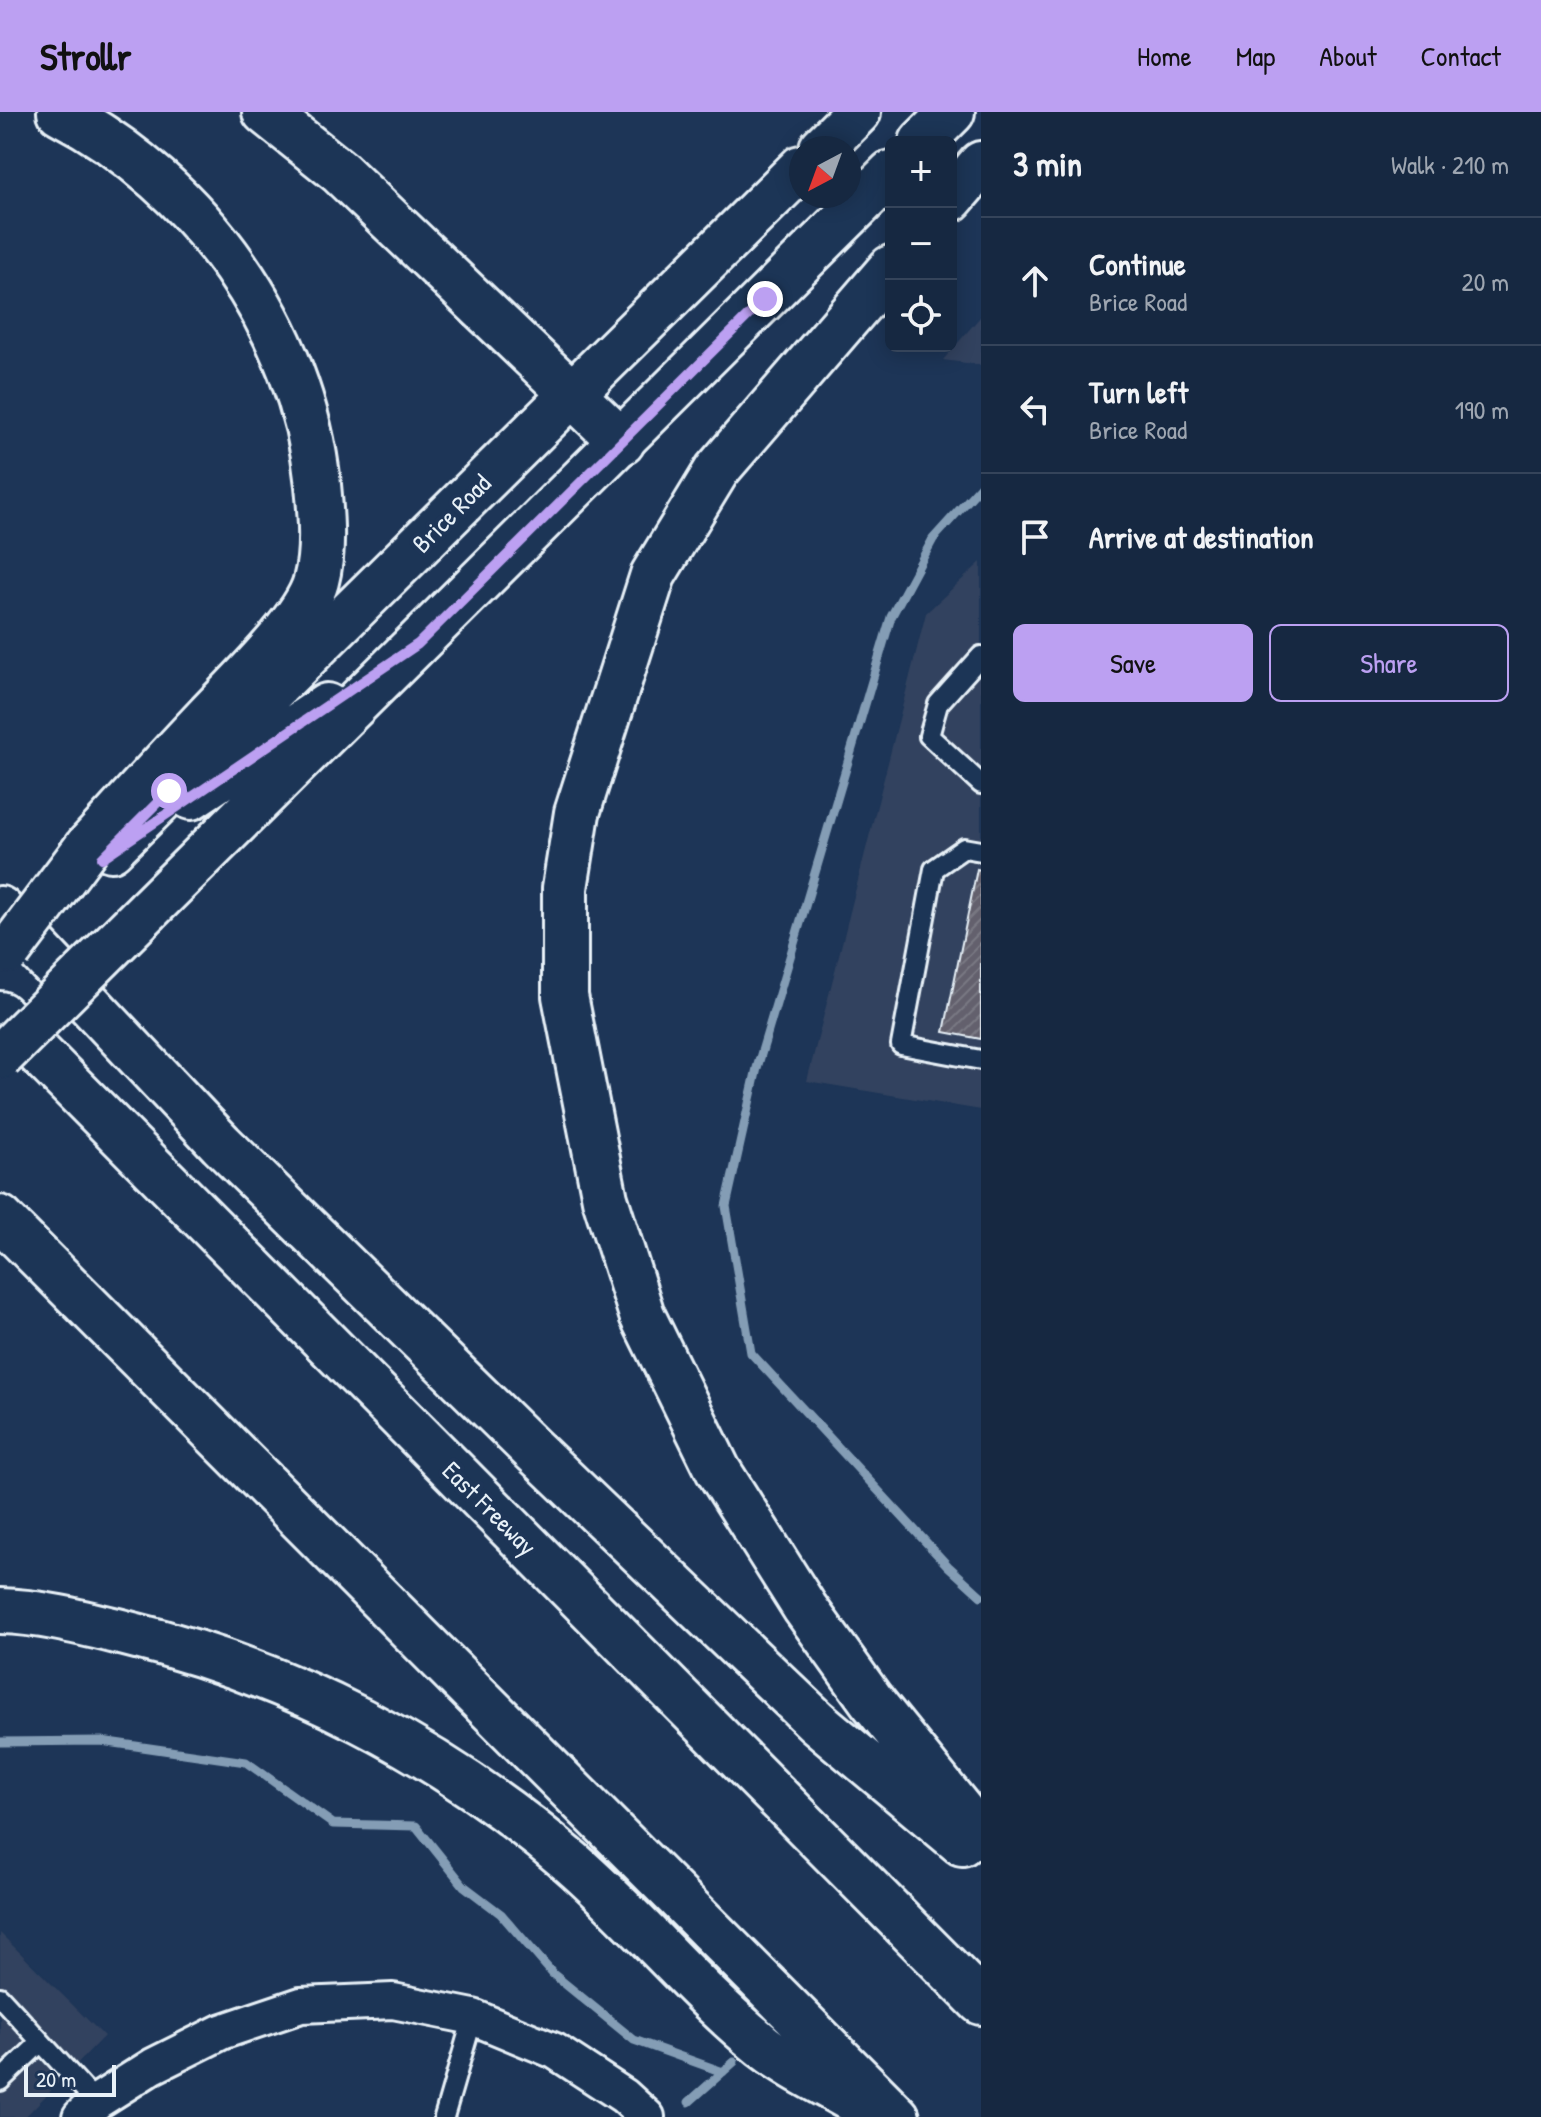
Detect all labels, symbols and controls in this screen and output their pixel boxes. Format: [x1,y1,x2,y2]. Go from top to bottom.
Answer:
text: Strollr [40,30,131,82]
text: Home [1137,37,1192,75]
text: Map [1236,37,1275,75]
text: About [1319,37,1377,75]
text: Contact [1421,37,1501,75]
north arrow [789,136,861,208]
map controls [885,136,957,352]
button: + [885,136,957,208]
text: 3 min [1013,141,1082,187]
text: Walk · 210 m [1391,147,1509,182]
button: − [885,208,957,280]
text: Continue [1089,244,1186,284]
icon: ahead [1013,259,1057,303]
text: 20 m [1462,264,1509,299]
button: locate [885,280,957,352]
route end [747,281,783,317]
text: Brice Road [1089,284,1187,319]
text: Turn left [1089,372,1188,412]
icon: left [1013,387,1057,431]
text: 190 m [1455,392,1509,427]
text: Brice Road [1089,412,1187,447]
street label: Brice Road [404,466,498,560]
icon: arrive [1013,515,1057,559]
text: Arrive at destination [1089,517,1314,557]
button: Save [1013,624,1253,702]
button: Share [1269,624,1509,702]
route start [151,773,187,809]
street label: East Freeway [435,1453,545,1563]
scale bar [24,2061,116,2097]
text: 20 m [36,2064,76,2094]

